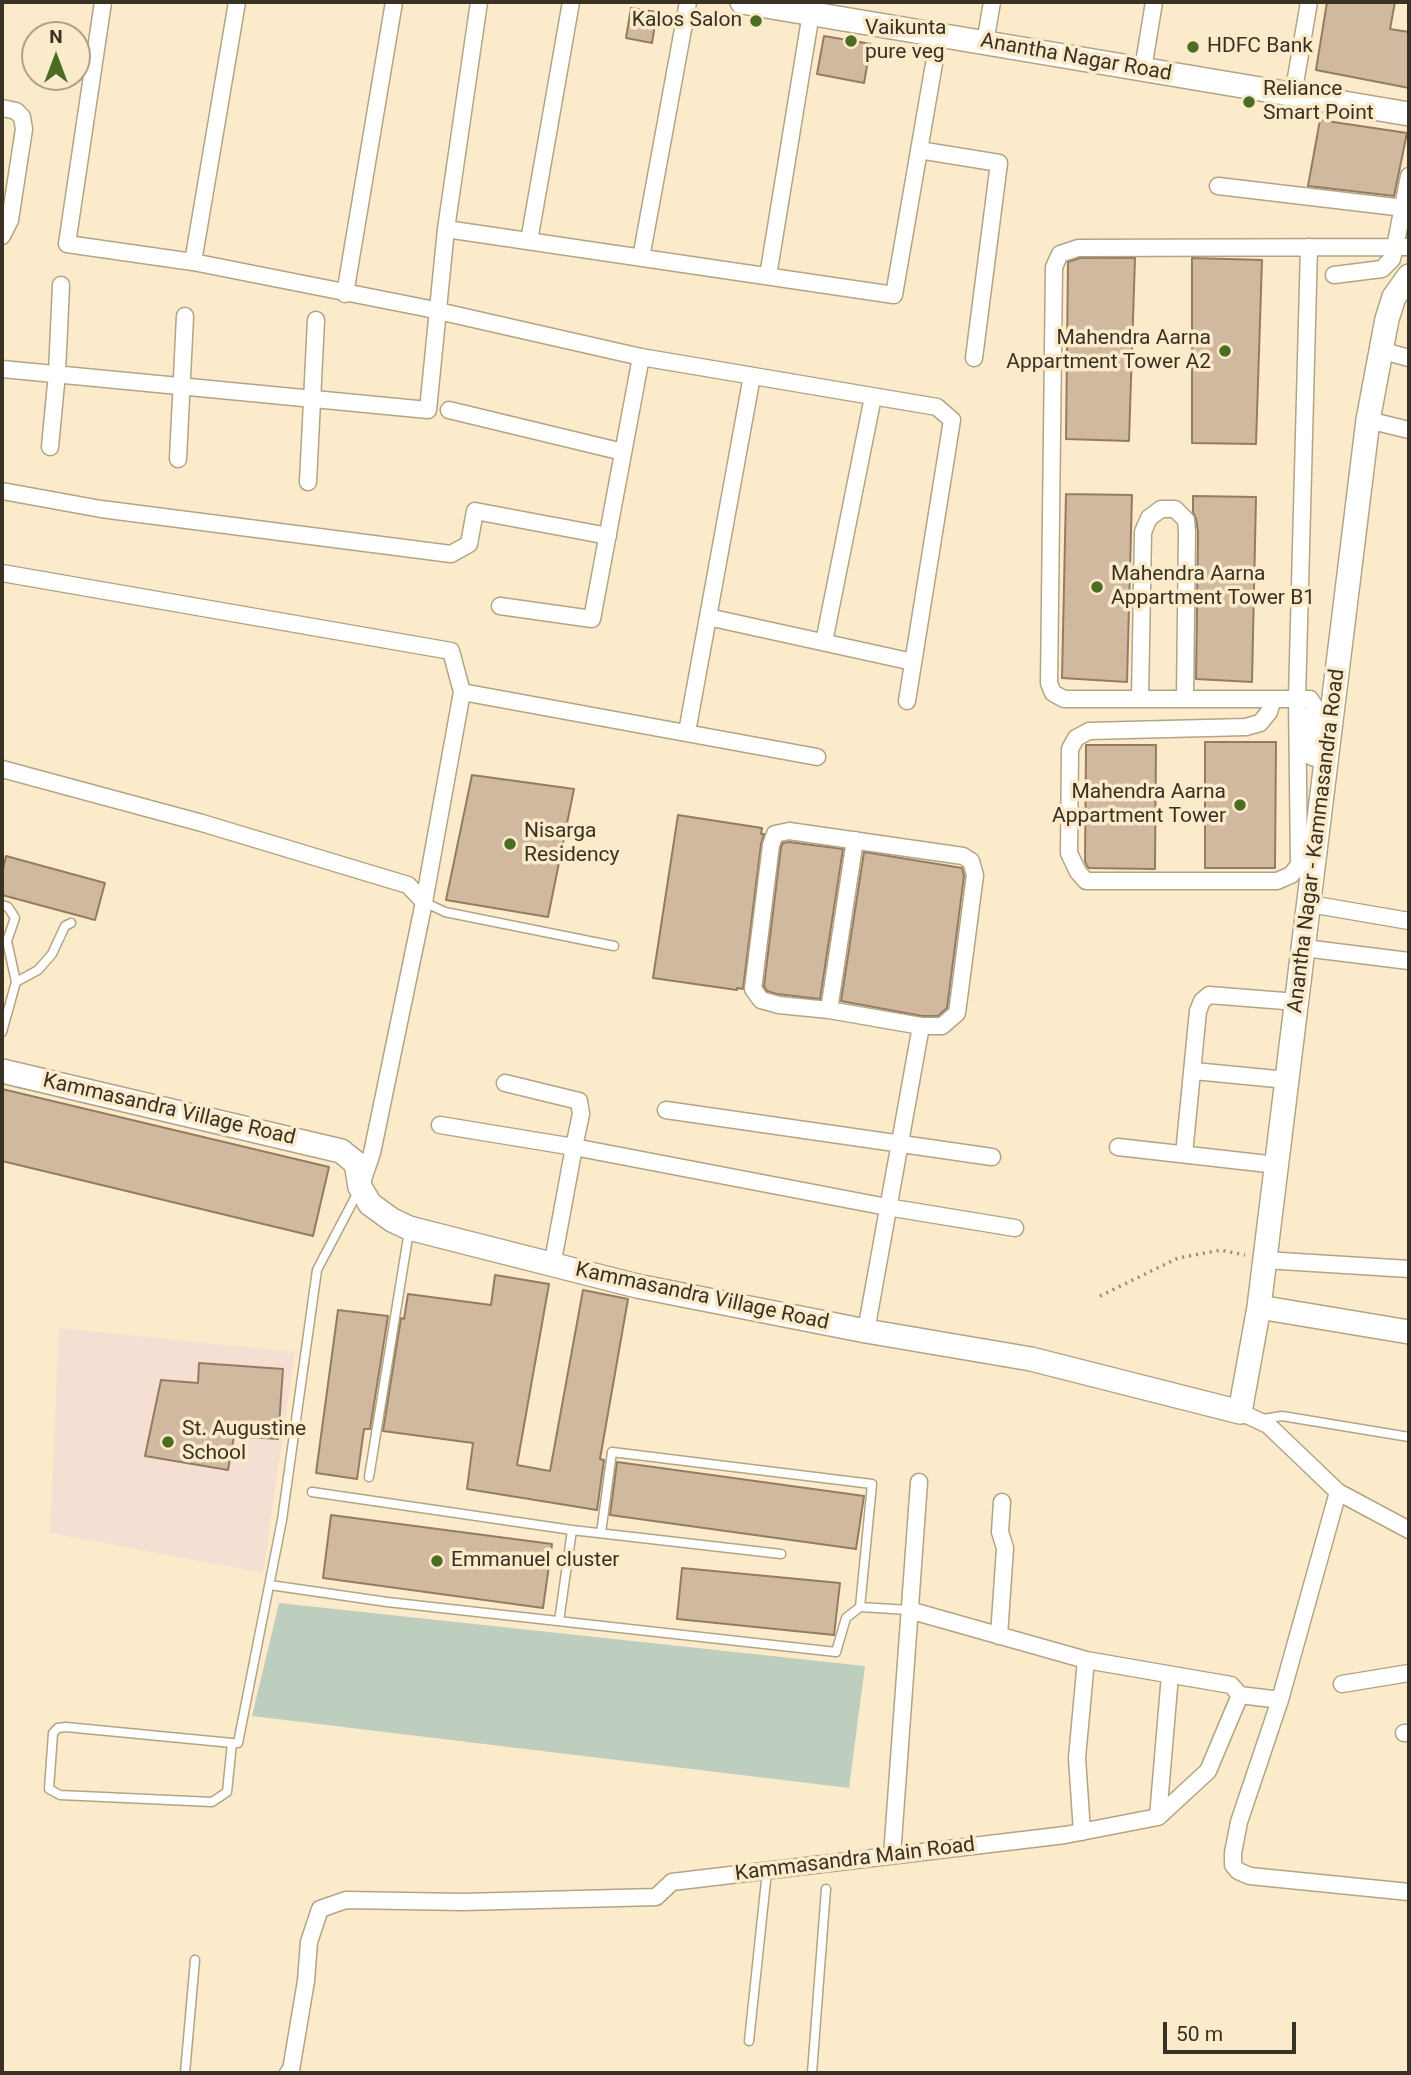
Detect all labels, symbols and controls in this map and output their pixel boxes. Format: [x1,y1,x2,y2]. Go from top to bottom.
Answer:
place label: Kalos Salon [632,8,742,34]
marker: Kalos Salon [748,13,764,29]
place label: Vaikunta pure veg [865,16,947,66]
north arrow [21,21,91,91]
text: N [49,25,63,48]
street label: Anantha Nagar Road [979,29,1173,87]
marker: Vaikunta pure veg [843,33,859,49]
place label: HDFC Bank [1207,34,1313,60]
marker: HDFC Bank [1185,39,1201,55]
place label: Reliance Smart Point [1263,77,1374,127]
marker: Reliance Smart Point [1241,94,1257,110]
place label: Mahendra Aarna Appartment Tower A2 [1006,326,1211,376]
marker: Mahendra Aarna Appartment Tower A2 [1217,343,1233,359]
place label: Mahendra Aarna Appartment Tower B1 [1111,562,1315,612]
marker: Mahendra Aarna Appartment Tower B1 [1089,579,1105,595]
street label: Anantha Nagar - Kammasandra Road [1283,668,1351,1014]
place label: Mahendra Aarna Appartment Tower [1052,780,1226,830]
marker: Mahendra Aarna Appartment Tower [1232,797,1248,813]
place label: Nisarga Residency [524,819,620,869]
marker: Nisarga Residency [502,836,518,852]
street label: Kammasandra Village Road [40,1069,298,1151]
street label: Kammasandra Village Road [573,1258,831,1336]
place label: St. Augustine School [182,1417,306,1467]
marker: St. Augustine School [160,1434,176,1450]
place label: Emmanuel cluster [451,1548,619,1574]
marker: Emmanuel cluster [429,1553,445,1569]
street label: Kammasandra Main Road [733,1833,977,1887]
scale bar [1166,2008,1299,2052]
text: 50 m [1176,2022,1223,2046]

